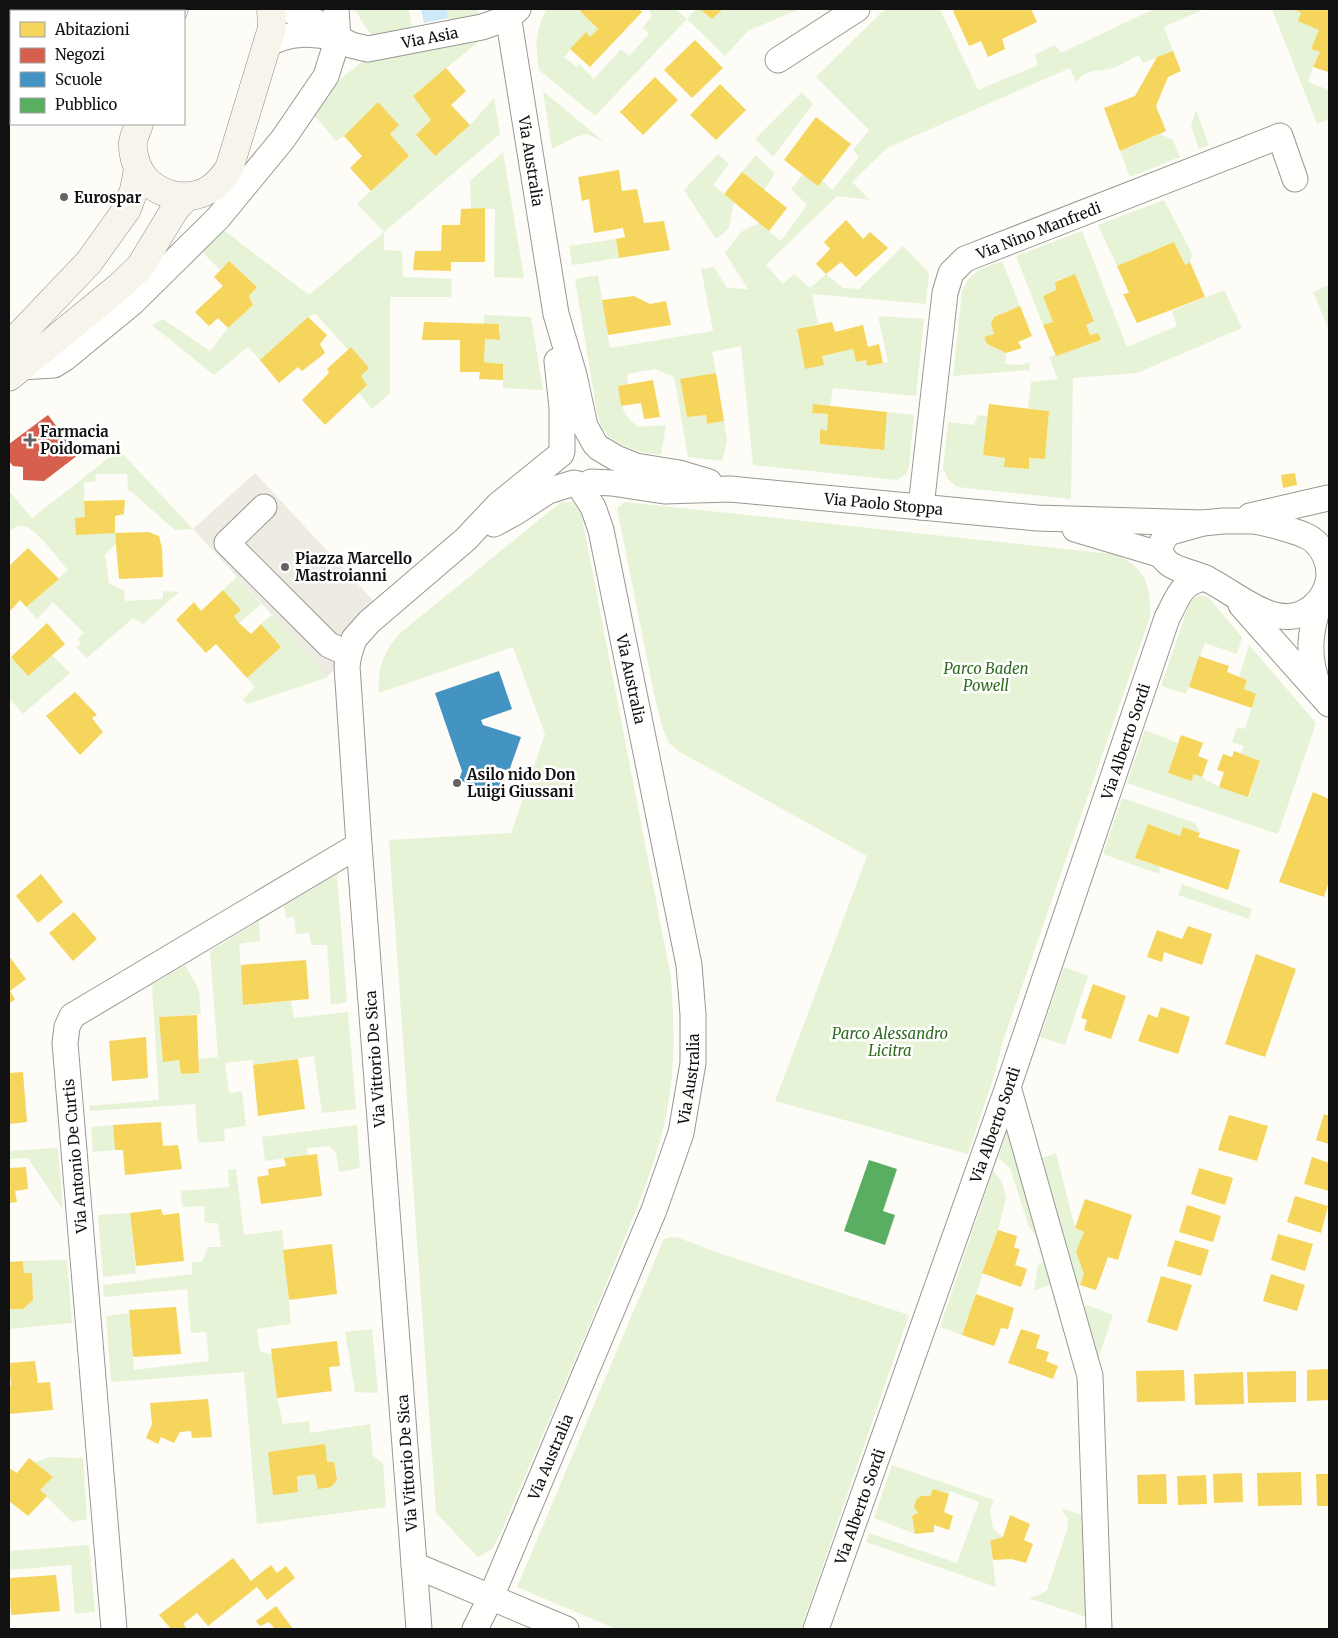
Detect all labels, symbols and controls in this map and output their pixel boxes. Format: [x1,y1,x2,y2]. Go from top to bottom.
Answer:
legend [10,10,185,125]
text: Abitazioni [54,20,130,39]
street label: Via Asia [399,22,459,52]
text: Negozi [55,45,105,64]
text: Scuole [55,70,102,89]
text: Pubblico [55,95,118,114]
street label: Via Australia [515,113,548,208]
place label: Eurospar [74,188,141,207]
marker: Eurospar [58,191,70,203]
street label: Via Nino Manfredi [973,197,1104,263]
place label: Farmacia Poidomani [40,422,121,458]
marker: Farmacia Poidomani [24,434,36,446]
street label: Via Paolo Stoppa [822,488,944,519]
place label: Piazza Marcello Mastroianni [295,549,412,585]
marker: Piazza Marcello Mastroianni [279,561,291,573]
street label: Via Australia [612,631,650,726]
park label: Parco Baden Powell [943,659,1029,695]
street label: Via Alberto Sordi [1096,681,1154,803]
place label: Asilo nido Don Luigi Giussani [466,765,576,801]
marker: Asilo nido Don Luigi Giussani [451,777,463,789]
street label: Via Vittorio De Sica [361,990,389,1129]
park label: Parco Alessandro Licitra [832,1024,948,1060]
street label: Via Australia [673,1034,703,1127]
street label: Via Alberto Sordi [965,1064,1024,1186]
street label: Via Antonio De Curtis [59,1078,91,1235]
street label: Via Vittorio De Sica [393,1394,421,1533]
street label: Via Australia [523,1411,577,1504]
street label: Via Alberto Sordi [830,1446,889,1568]

